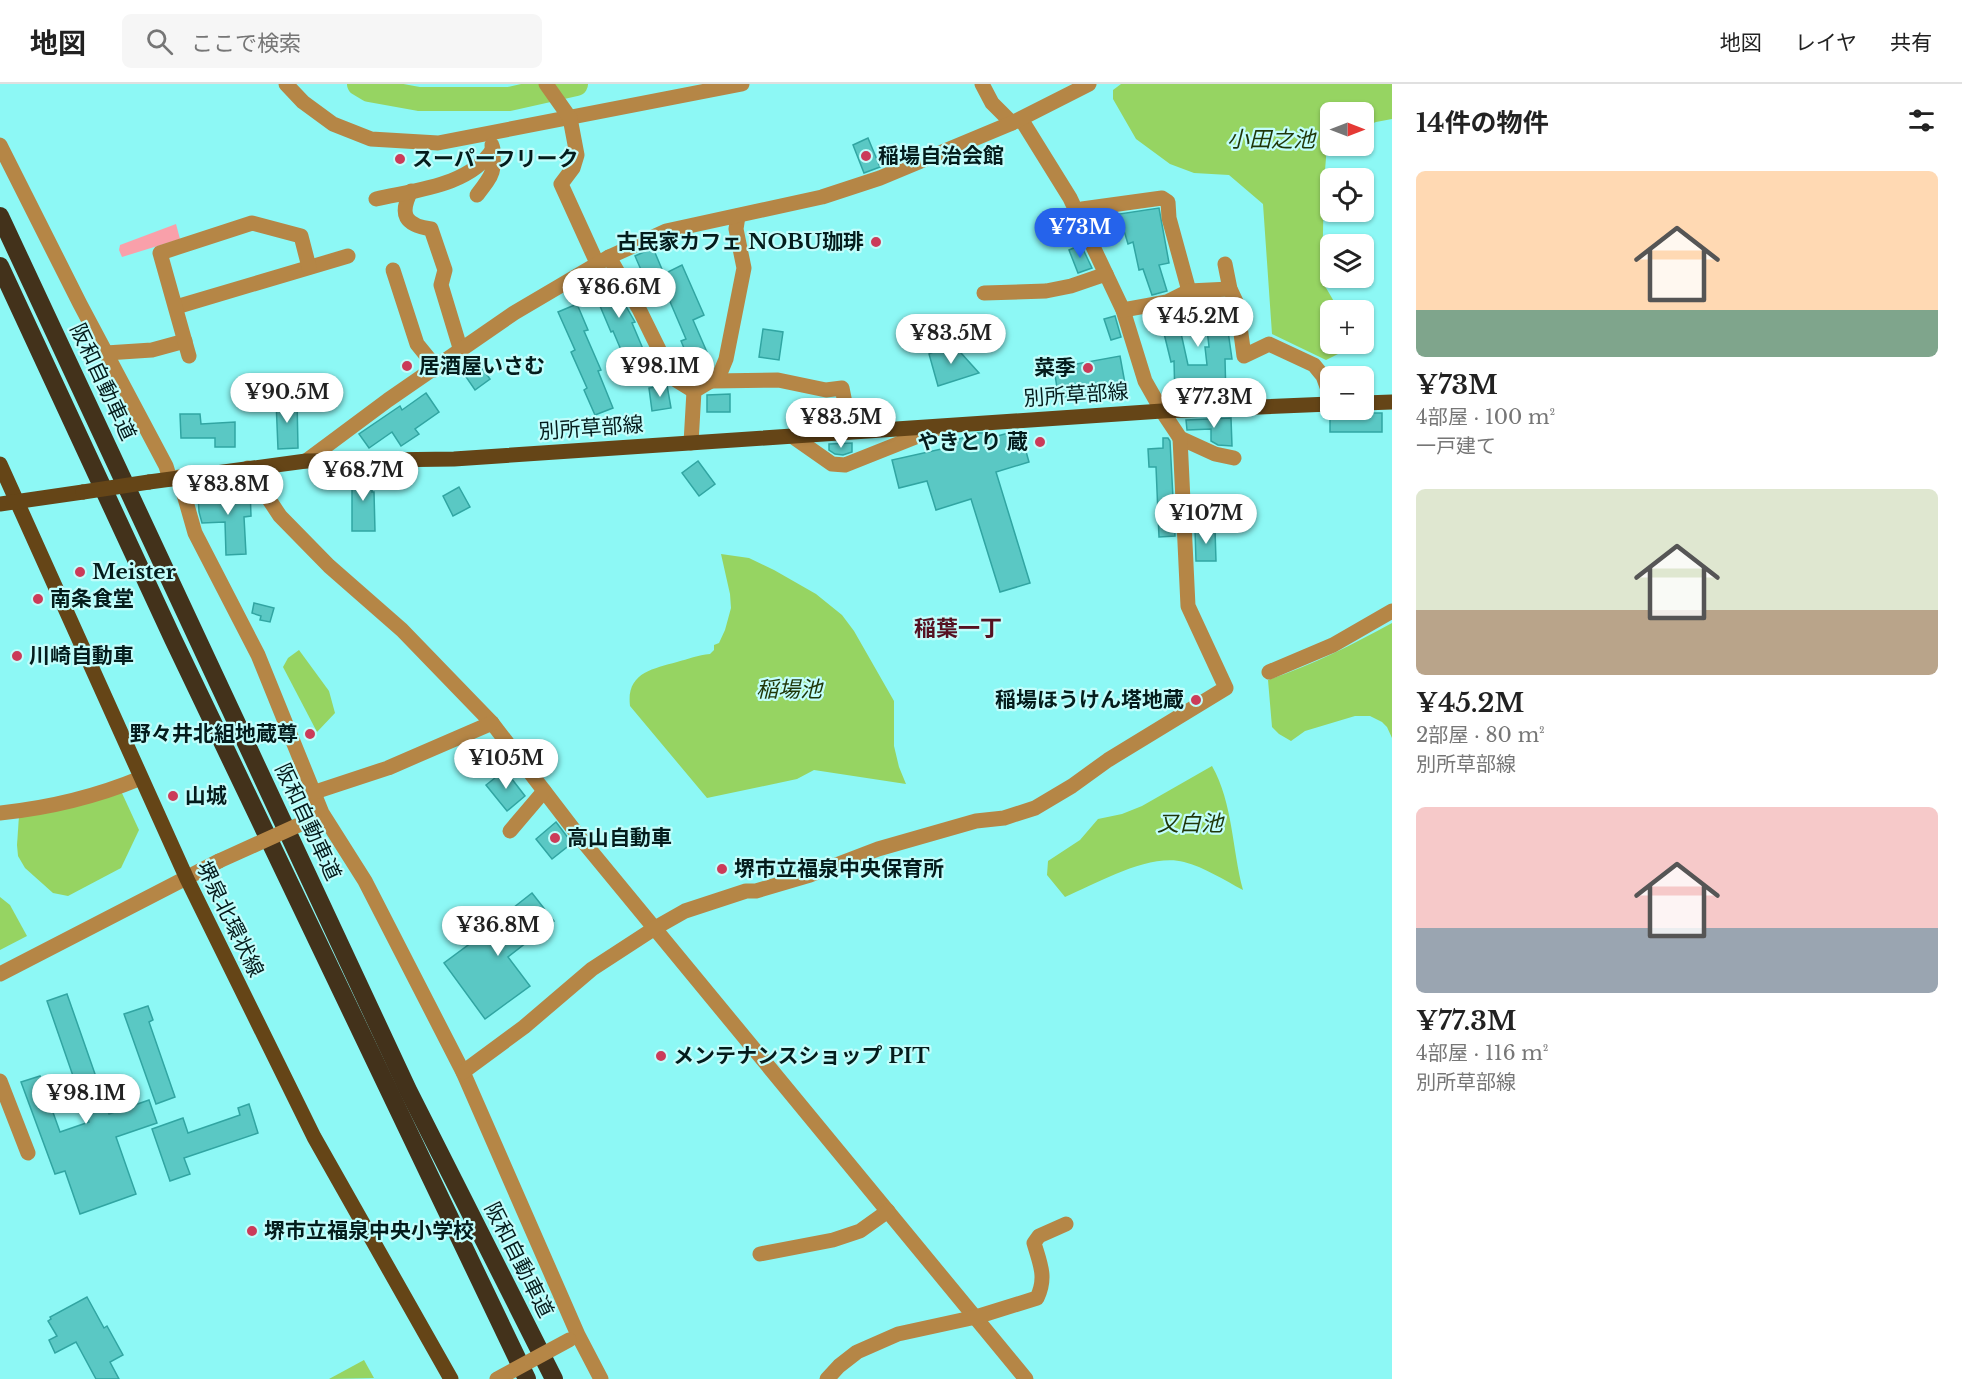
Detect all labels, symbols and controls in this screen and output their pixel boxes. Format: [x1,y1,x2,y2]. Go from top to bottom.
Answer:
search box [122,14,542,68]
icon: search [143,25,176,58]
text: 地図 [30,26,86,61]
text: ここで検索 [191,30,301,57]
text: 地図 [1720,30,1762,56]
text: レイヤ [1795,30,1857,56]
text: 共有 [1890,30,1932,56]
north arrow [1320,102,1374,156]
map controls [1320,102,1374,420]
icon: filters [1905,104,1938,137]
text: 14件の物件 [1416,107,1549,139]
water label: 小田之池 [1227,126,1317,153]
place label: 稲場自治会館 [878,143,1004,169]
place label: スーパーフリーク [412,146,579,172]
marker: 稲場自治会館 [859,149,873,163]
marker: スーパーフリーク [393,152,407,166]
button: locate [1320,168,1374,222]
pin: ¥73M [1044,208,1116,259]
icon: home [1623,210,1731,318]
text: ¥73M [1049,215,1111,239]
place label: 古民家カフェ NOBU珈琲 [616,229,864,255]
button: layers [1320,234,1374,288]
marker: 古民家カフェ NOBU珈琲 [869,235,883,249]
pin: ¥86.6M [570,268,668,319]
text: ¥86.6M [577,275,661,299]
pin: ¥45.2M [1149,297,1247,348]
button: + [1320,300,1374,354]
text: ¥45.2M [1156,304,1240,328]
pin: ¥83.5M [902,314,1000,365]
street label: 阪和自動車道 [65,319,141,445]
text: ¥83.5M [910,321,992,345]
pin: ¥98.1M [611,347,709,398]
place label: 居酒屋いさむ [419,353,545,379]
text: ¥98.1M [620,354,700,378]
place label: 菜季 [1034,355,1076,381]
marker: 居酒屋いさむ [400,359,414,373]
marker: 菜季 [1081,361,1095,375]
button: − [1320,366,1374,420]
text: ¥73M [1416,369,1498,401]
pin: ¥90.5M [238,373,336,424]
street label: 別所草部線 [1023,378,1129,412]
pin: ¥77.3M [1165,378,1263,429]
text: ¥90.5M [244,380,330,404]
text: ¥77.3M [1175,385,1253,409]
pin: ¥83.5M [792,398,890,449]
text: ¥83.5M [800,405,882,429]
text: 4部屋 · 100 m² [1416,405,1555,429]
street label: 別所草部線 [538,411,644,445]
place label: やきとり 蔵 [917,429,1028,455]
text: 一戸建て [1416,434,1496,458]
marker: やきとり 蔵 [1033,435,1047,449]
pin: ¥68.7M [314,451,412,502]
text: ¥68.7M [322,458,404,482]
pin: ¥83.8M [179,465,277,516]
text: ¥83.8M [186,472,270,496]
pin: ¥107M [1164,494,1248,545]
text: ¥107M [1169,501,1243,525]
icon: home [1623,528,1731,636]
place label: Meister [92,559,177,585]
marker: Meister [73,565,87,579]
place label: 南条食堂 [50,586,134,612]
marker: 南条食堂 [31,592,45,606]
district label: 稲葉一丁 [914,615,1002,642]
place label: 川崎自動車 [29,643,134,669]
marker: 川崎自動車 [10,649,24,663]
water label: 稲場池 [756,676,824,703]
place label: 稲場ほうけん塔地蔵 [995,687,1184,713]
text: ¥45.2M [1416,687,1524,719]
marker: 稲場ほうけん塔地蔵 [1189,693,1203,707]
place label: 野々井北組地蔵尊 [130,721,298,747]
text: 2部屋 · 80 m² [1416,723,1545,747]
marker: 野々井北組地蔵尊 [303,727,317,741]
pin: ¥105M [464,739,548,790]
text: ¥105M [468,746,544,770]
text: 別所草部線 [1416,752,1516,776]
street label: 阪和自動車道 [270,759,346,885]
place label: 山城 [185,783,227,809]
marker: 山城 [166,789,180,803]
water label: 又白池 [1157,810,1225,837]
place label: 高山自動車 [567,825,672,851]
marker: 高山自動車 [548,831,562,845]
icon: home [1623,846,1731,954]
place label: 堺市立福泉中央保育所 [734,856,944,882]
street label: 堺泉北環状線 [191,857,269,981]
marker: 堺市立福泉中央保育所 [715,862,729,876]
pin: ¥36.8M [449,906,547,957]
text: ¥36.8M [456,913,540,937]
text: ¥77.3M [1416,1005,1517,1037]
text: 4部屋 · 116 m² [1416,1041,1548,1065]
place label: メンテナンスショップ PIT [673,1043,930,1069]
marker: メンテナンスショップ PIT [654,1049,668,1063]
text: 別所草部線 [1416,1070,1516,1094]
pin: ¥98.1M [37,1074,135,1125]
text: ¥98.1M [46,1081,126,1105]
street label: 阪和自動車道 [479,1198,559,1322]
place label: 堺市立福泉中央小学校 [264,1218,474,1244]
marker: 堺市立福泉中央小学校 [245,1224,259,1238]

